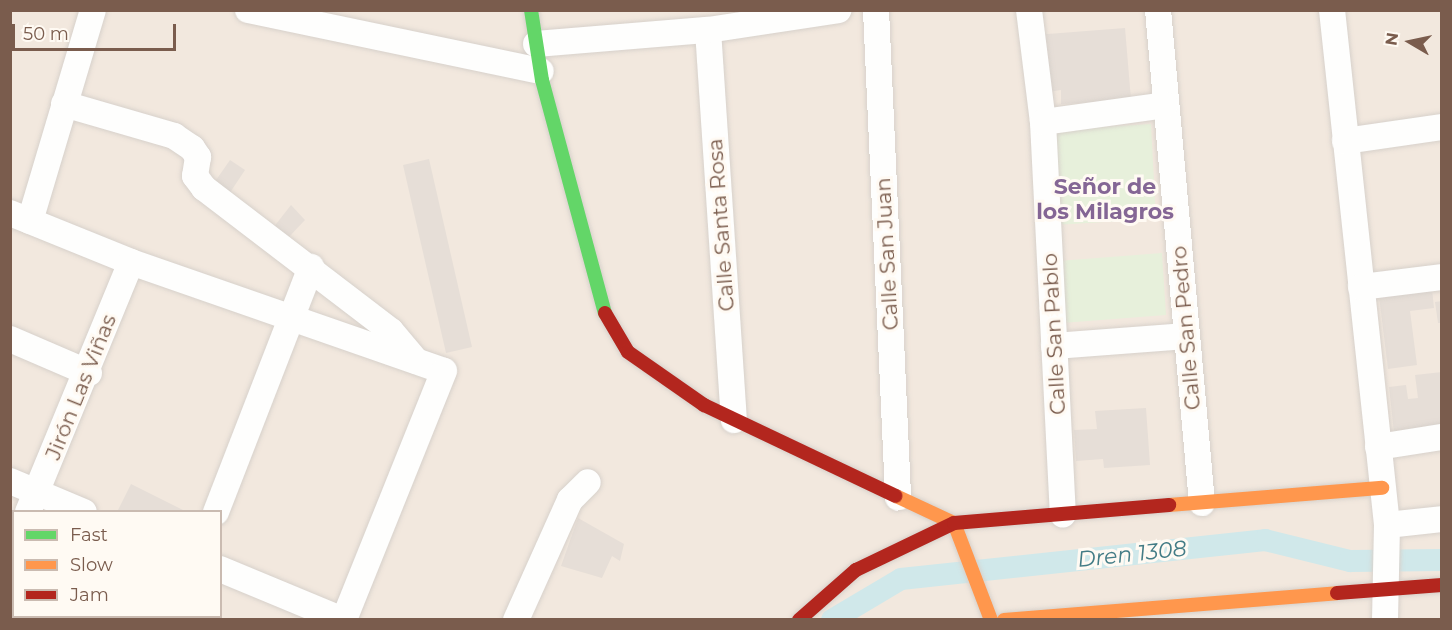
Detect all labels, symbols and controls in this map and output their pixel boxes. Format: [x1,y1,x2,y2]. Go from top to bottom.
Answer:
scale bar [15,12,178,50]
north arrow [1380,12,1440,72]
text: 50 m [23,23,69,45]
text: N [1381,31,1402,47]
street label: Calle Santa Rosa [702,138,740,312]
district label: Señor de los Milagros [1036,173,1174,224]
street label: Calle San Juan [870,177,904,331]
street label: Calle San Pedro [1166,245,1206,411]
street label: Calle San Pablo [1037,253,1071,415]
street label: Jirón Las Viñas [40,311,122,463]
legend [12,510,222,618]
text: Fast [70,524,108,546]
water label: Dren 1308 [1076,535,1188,573]
text: Slow [70,554,113,576]
text: Jam [70,584,109,606]

